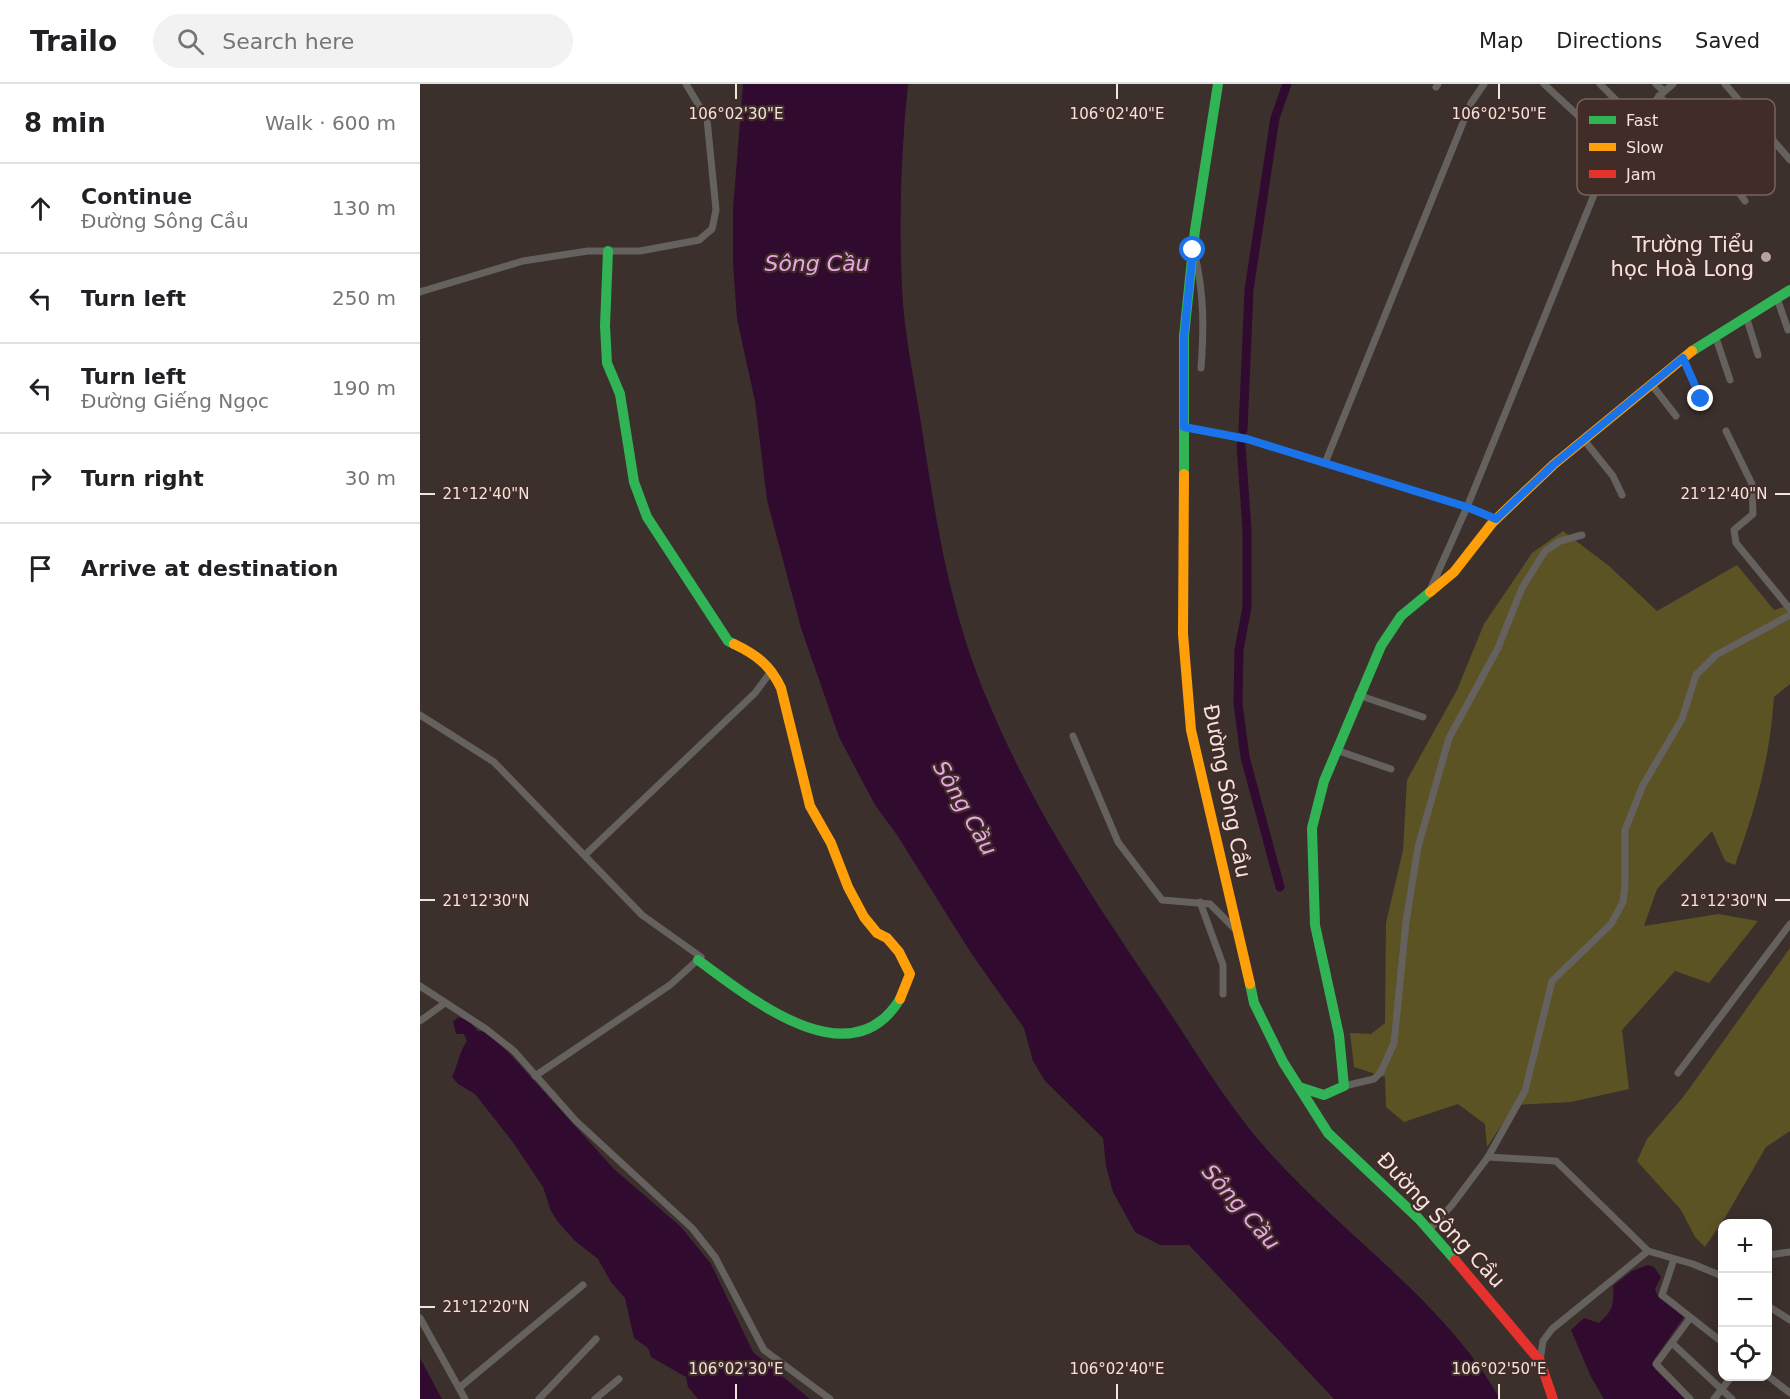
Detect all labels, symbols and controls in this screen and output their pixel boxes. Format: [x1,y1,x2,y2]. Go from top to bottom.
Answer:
search box [153,14,573,68]
text: Trailo [30,25,117,58]
icon: search [174,25,207,58]
text: Search here [222,29,354,54]
text: Map [1479,29,1523,53]
text: Directions [1556,29,1662,53]
text: Saved [1695,29,1760,53]
legend [1577,99,1775,195]
text: 106°02'30"E [689,105,783,123]
text: 106°02'40"E [1070,105,1164,123]
text: 106°02'50"E [1452,105,1546,123]
text: 8 min [24,108,106,138]
text: Walk · 600 m [265,111,396,135]
text: Fast [1626,111,1658,130]
text: Slow [1626,138,1663,157]
text: Jam [1625,165,1656,184]
text: Continue [81,184,192,209]
icon: ahead [24,192,57,225]
text: 130 m [332,196,396,220]
text: Đường Sông Cầu [81,209,249,233]
place label: Trường Tiểu học Hoà Long [1611,233,1754,281]
route start [1179,236,1205,262]
marker: Trường Tiểu học Hoà Long [1759,250,1773,264]
water label: Sông Cầu [764,251,870,276]
icon: left [24,282,57,315]
text: Turn left [81,286,186,311]
text: 250 m [332,286,396,310]
text: Turn left [81,364,186,389]
icon: left [24,372,57,405]
text: 190 m [332,376,396,400]
route end [1687,385,1713,411]
text: Đường Giếng Ngọc [81,389,269,413]
icon: right [24,462,57,495]
text: Turn right [81,466,204,491]
text: 30 m [345,466,396,490]
text: 21°12'40"N [442,485,530,503]
text: 21°12'40"N [1680,485,1768,503]
icon: arrive [24,552,57,585]
text: Arrive at destination [81,556,338,581]
street label: Đường Sông Cầu [1198,702,1256,880]
water label: Sông Cầu [928,756,1002,860]
text: 21°12'30"N [442,892,530,910]
text: 21°12'30"N [1680,892,1768,910]
street label: Đường Sông Cầu [1372,1147,1510,1293]
water label: Sông Cầu [1197,1159,1285,1255]
map controls [1718,1219,1772,1381]
button: + [1718,1219,1772,1273]
button: − [1718,1273,1772,1327]
text: 21°12'20"N [442,1298,530,1316]
button: locate [1718,1327,1772,1381]
text: 106°02'30"E [689,1360,783,1378]
text: 106°02'40"E [1070,1360,1164,1378]
text: 106°02'50"E [1452,1360,1546,1378]

